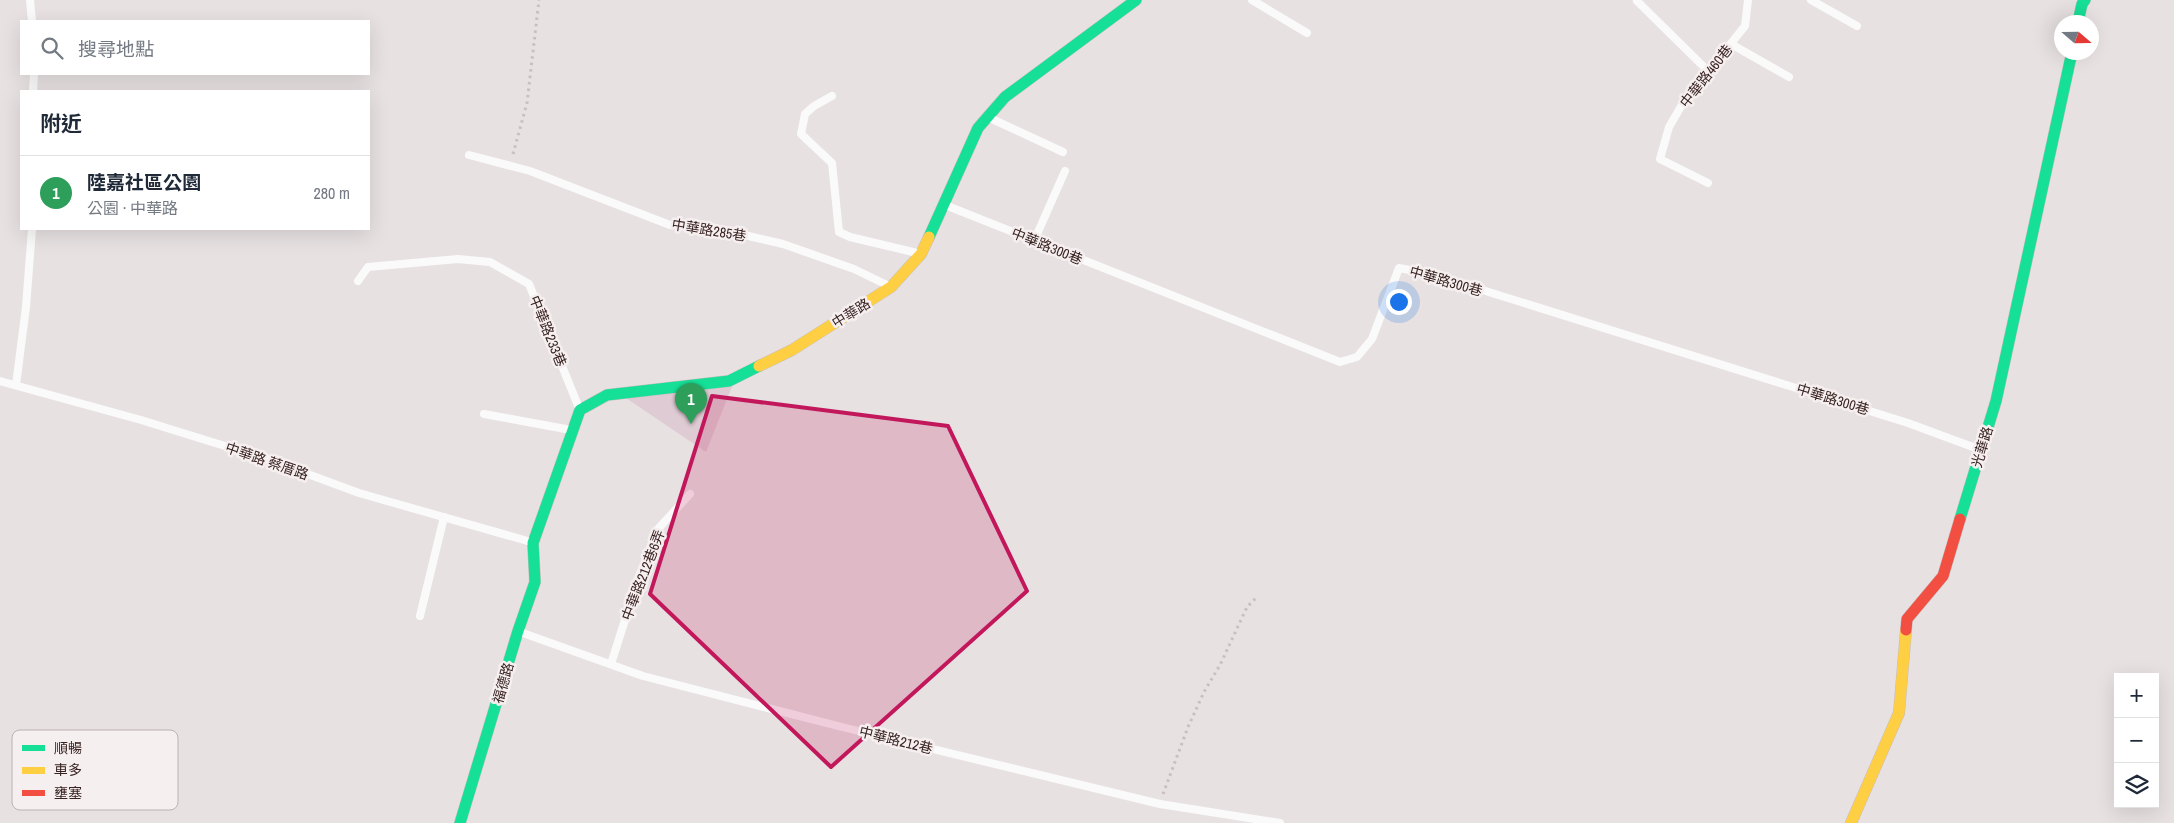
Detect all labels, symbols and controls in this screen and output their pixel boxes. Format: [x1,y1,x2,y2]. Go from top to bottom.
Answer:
north arrow [2054,15,2099,60]
search box [20,20,370,75]
icon: search [38,34,66,62]
text: 搜尋地點 [78,36,154,62]
street label: 中華路460巷 [1676,41,1736,111]
text: 附近 [40,109,82,138]
text: 陸嘉社區公園 [87,169,201,195]
text: 1 [52,182,60,204]
text: 280 m [314,182,350,204]
text: 公園 · 中華路 [87,197,178,219]
street label: 中華路285巷 [670,215,748,245]
street label: 中華路300巷 [1009,224,1085,268]
street label: 中華路300巷 [1407,262,1485,300]
your location [1386,289,1412,315]
street label: 中華路233巷 [526,293,570,369]
street label: 中華路 [828,294,874,332]
street label: 中華路300巷 [1794,379,1872,419]
pin: 1 [675,383,707,424]
street label: 光華路 [1967,424,1997,470]
street label: 中華路 蔡厝路 [223,438,311,484]
street label: 中華路212巷6弄 [617,527,669,623]
street label: 福德路 [489,660,517,706]
map controls [2114,673,2159,808]
button: + [2114,673,2159,718]
button: − [2114,718,2159,763]
street label: 中華路212巷 [857,722,935,758]
legend [12,730,178,810]
text: 順暢 [54,739,82,757]
text: 車多 [54,761,82,779]
button: layers [2114,763,2159,808]
text: 壅塞 [54,784,82,802]

